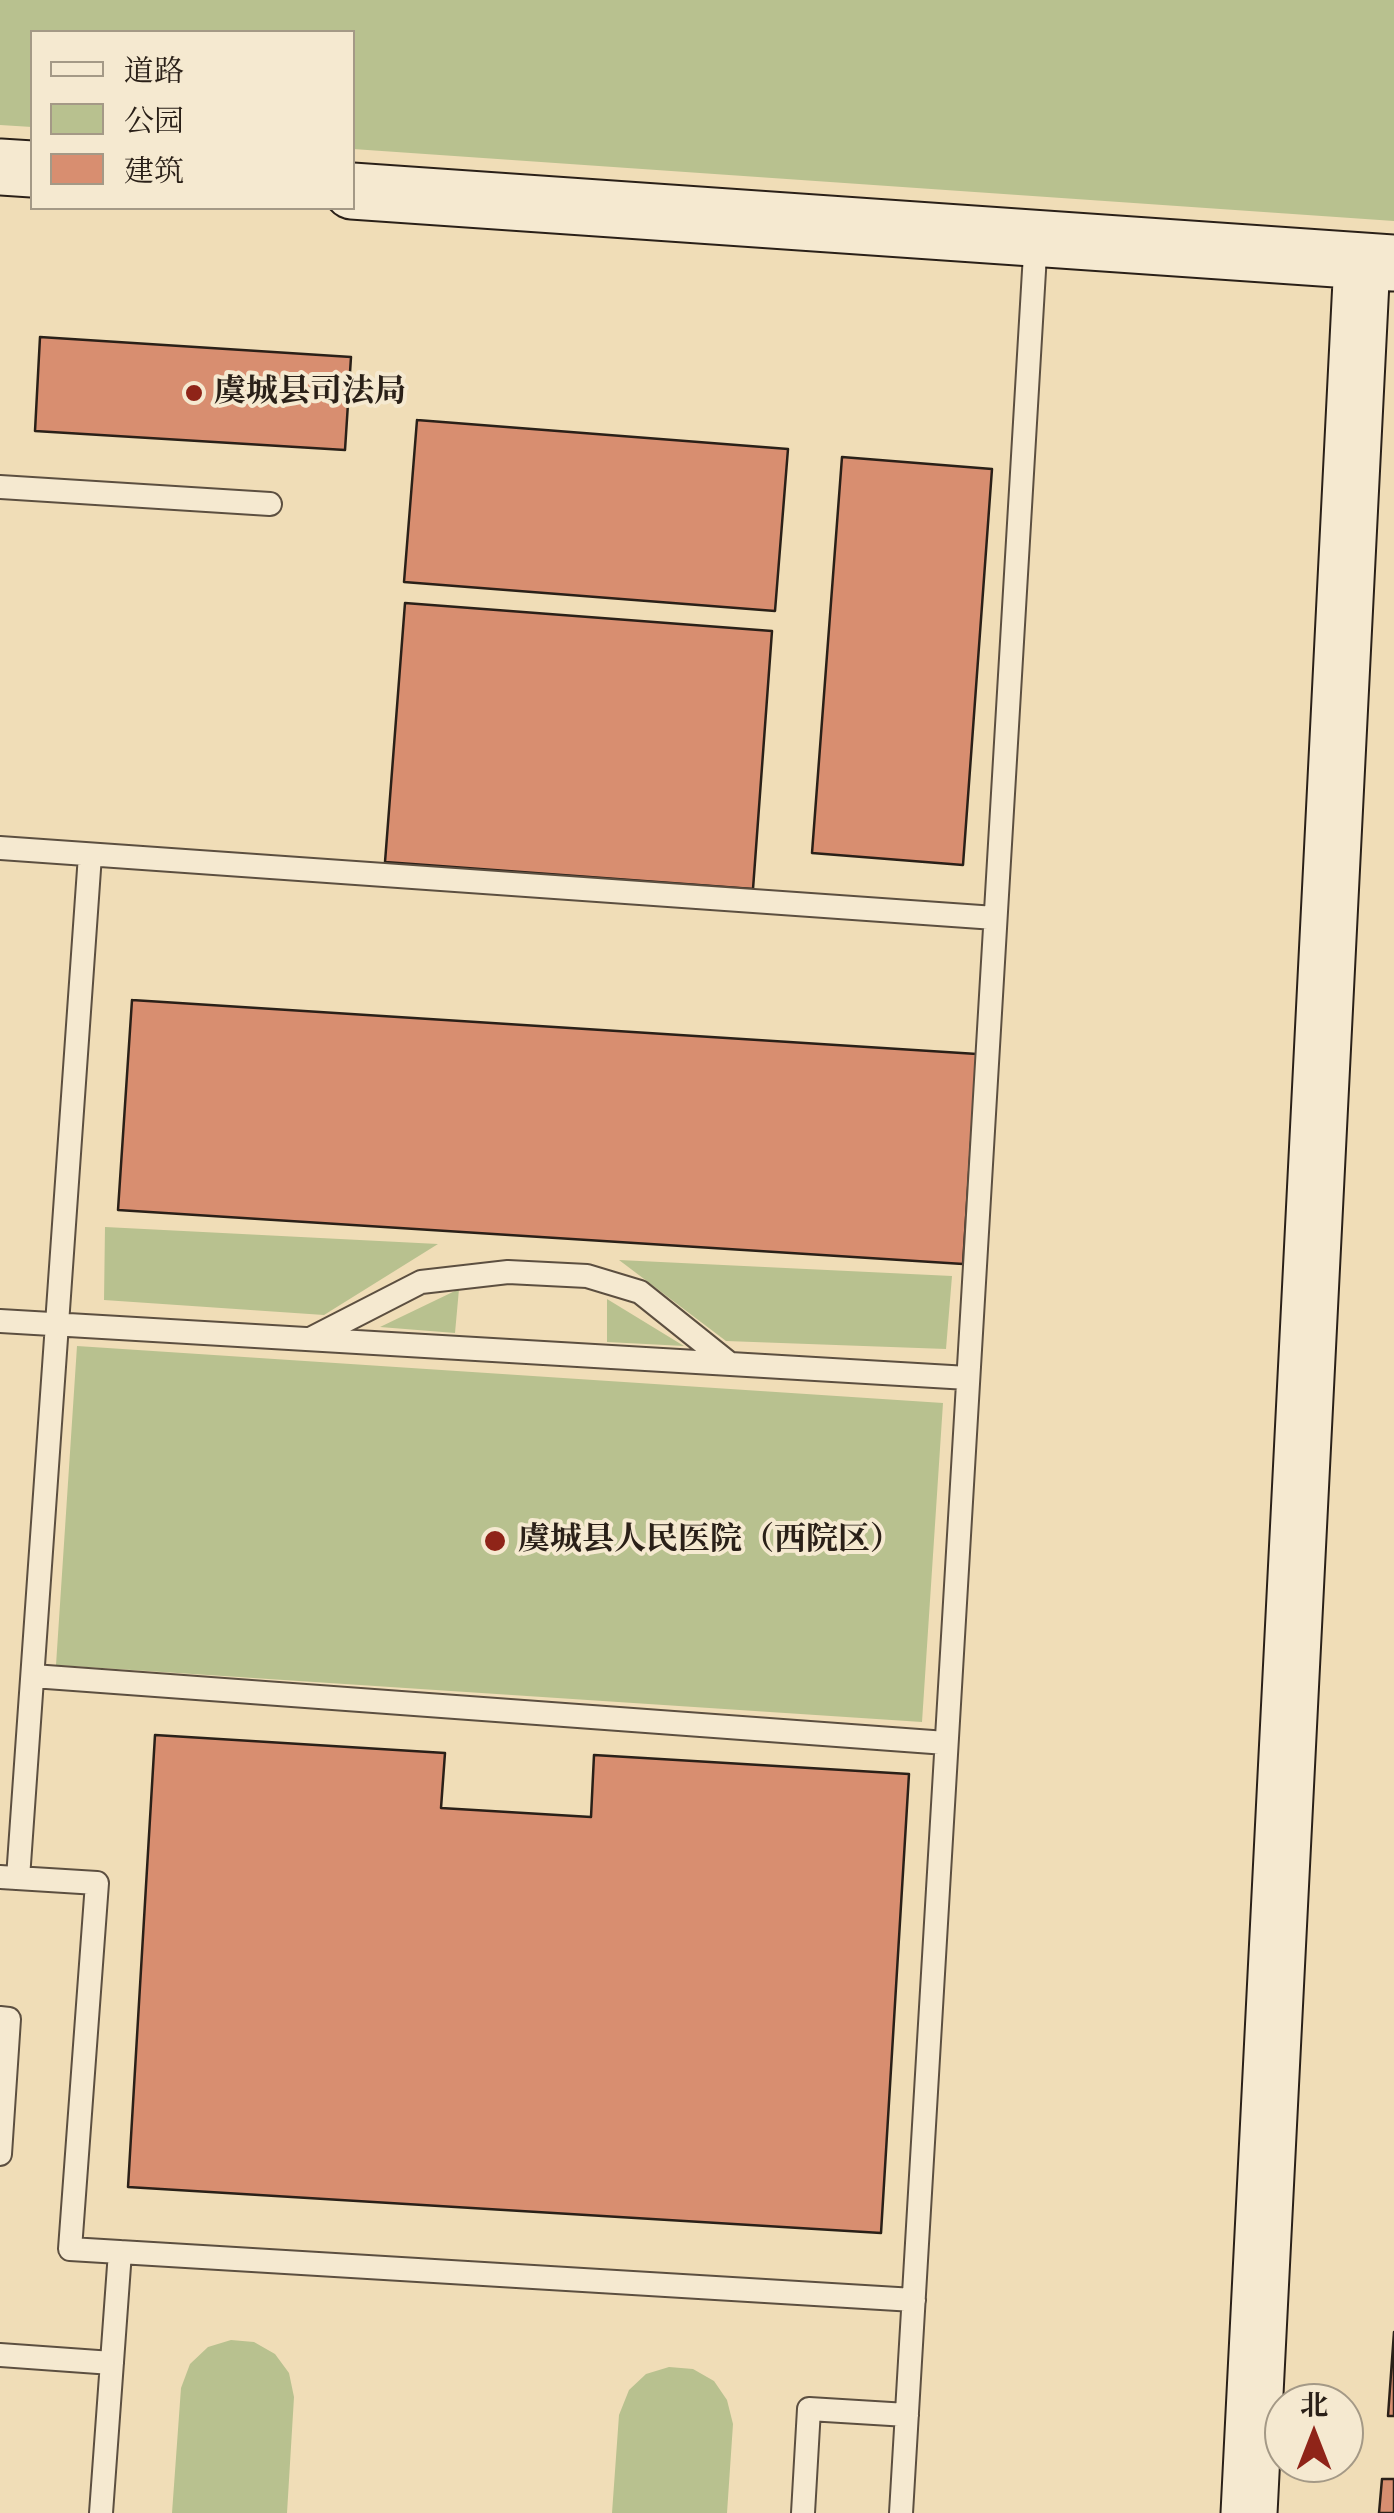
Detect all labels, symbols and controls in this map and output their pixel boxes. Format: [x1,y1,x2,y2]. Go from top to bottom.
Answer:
legend [30,30,355,210]
text: 道路 [124,48,184,92]
text: 公园 [124,98,184,142]
text: 建筑 [124,148,184,192]
place label: 虞城县司法局 [214,374,406,412]
marker: 虞城县司法局 [183,382,205,404]
place label: 虞城县人民医院（西院区） [518,1522,902,1560]
marker: 虞城县人民医院（西院区） [482,1528,508,1554]
north arrow [1264,2383,1364,2483]
text: 北 [1300,2384,1328,2425]

